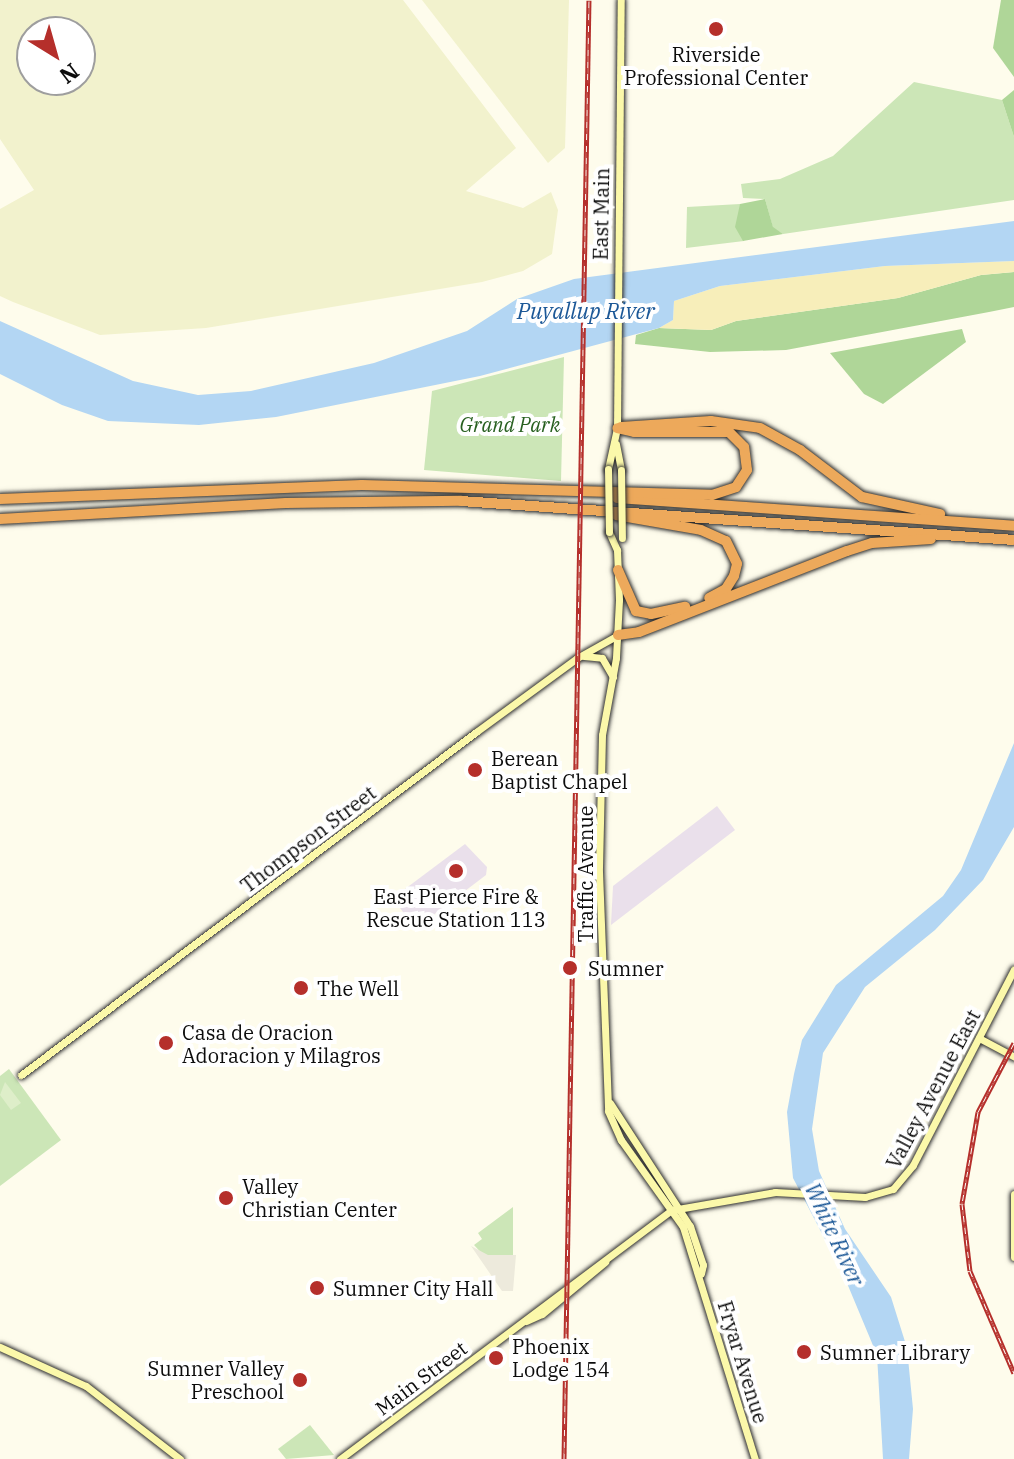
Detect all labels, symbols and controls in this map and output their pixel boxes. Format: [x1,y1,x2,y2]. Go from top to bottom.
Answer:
north arrow [16,16,96,96]
marker: Riverside Professional Center [707,20,725,38]
place label: Riverside Professional Center [624,42,808,89]
text: N [54,57,85,91]
street label: East Main [588,168,614,260]
water label: Puyallup River [517,298,655,324]
park label: Grand Park [460,412,560,436]
place label: Berean Baptist Chapel [491,746,628,793]
marker: Berean Baptist Chapel [466,761,484,779]
street label: Thompson Street [236,780,380,898]
street label: Traffic Avenue [573,805,597,943]
marker: East Pierce Fire & Rescue Station 113 [447,862,465,880]
place label: East Pierce Fire & Rescue Station 113 [366,884,546,931]
place label: Sumner [588,956,664,980]
marker: Sumner [559,957,581,979]
place label: The Well [317,976,399,1000]
marker: The Well [292,979,310,997]
street label: Valley Avenue East [881,1006,985,1172]
place label: Casa de Oracion Adoracion y Milagros [182,1020,381,1067]
marker: Casa de Oracion Adoracion y Milagros [157,1034,175,1052]
place label: Valley Christian Center [242,1174,397,1221]
water label: White River [800,1178,870,1290]
marker: Valley Christian Center [217,1189,235,1207]
place label: Sumner City Hall [333,1276,494,1300]
marker: Sumner City Hall [308,1279,326,1297]
street label: Fryar Avenue [713,1298,773,1426]
place label: Phoenix Lodge 154 [512,1334,610,1381]
street label: Main Street [371,1336,471,1420]
place label: Sumner Library [820,1340,970,1364]
marker: Sumner Library [795,1343,813,1361]
marker: Phoenix Lodge 154 [487,1349,505,1367]
place label: Sumner Valley Preschool [148,1356,284,1403]
marker: Sumner Valley Preschool [291,1371,309,1389]

